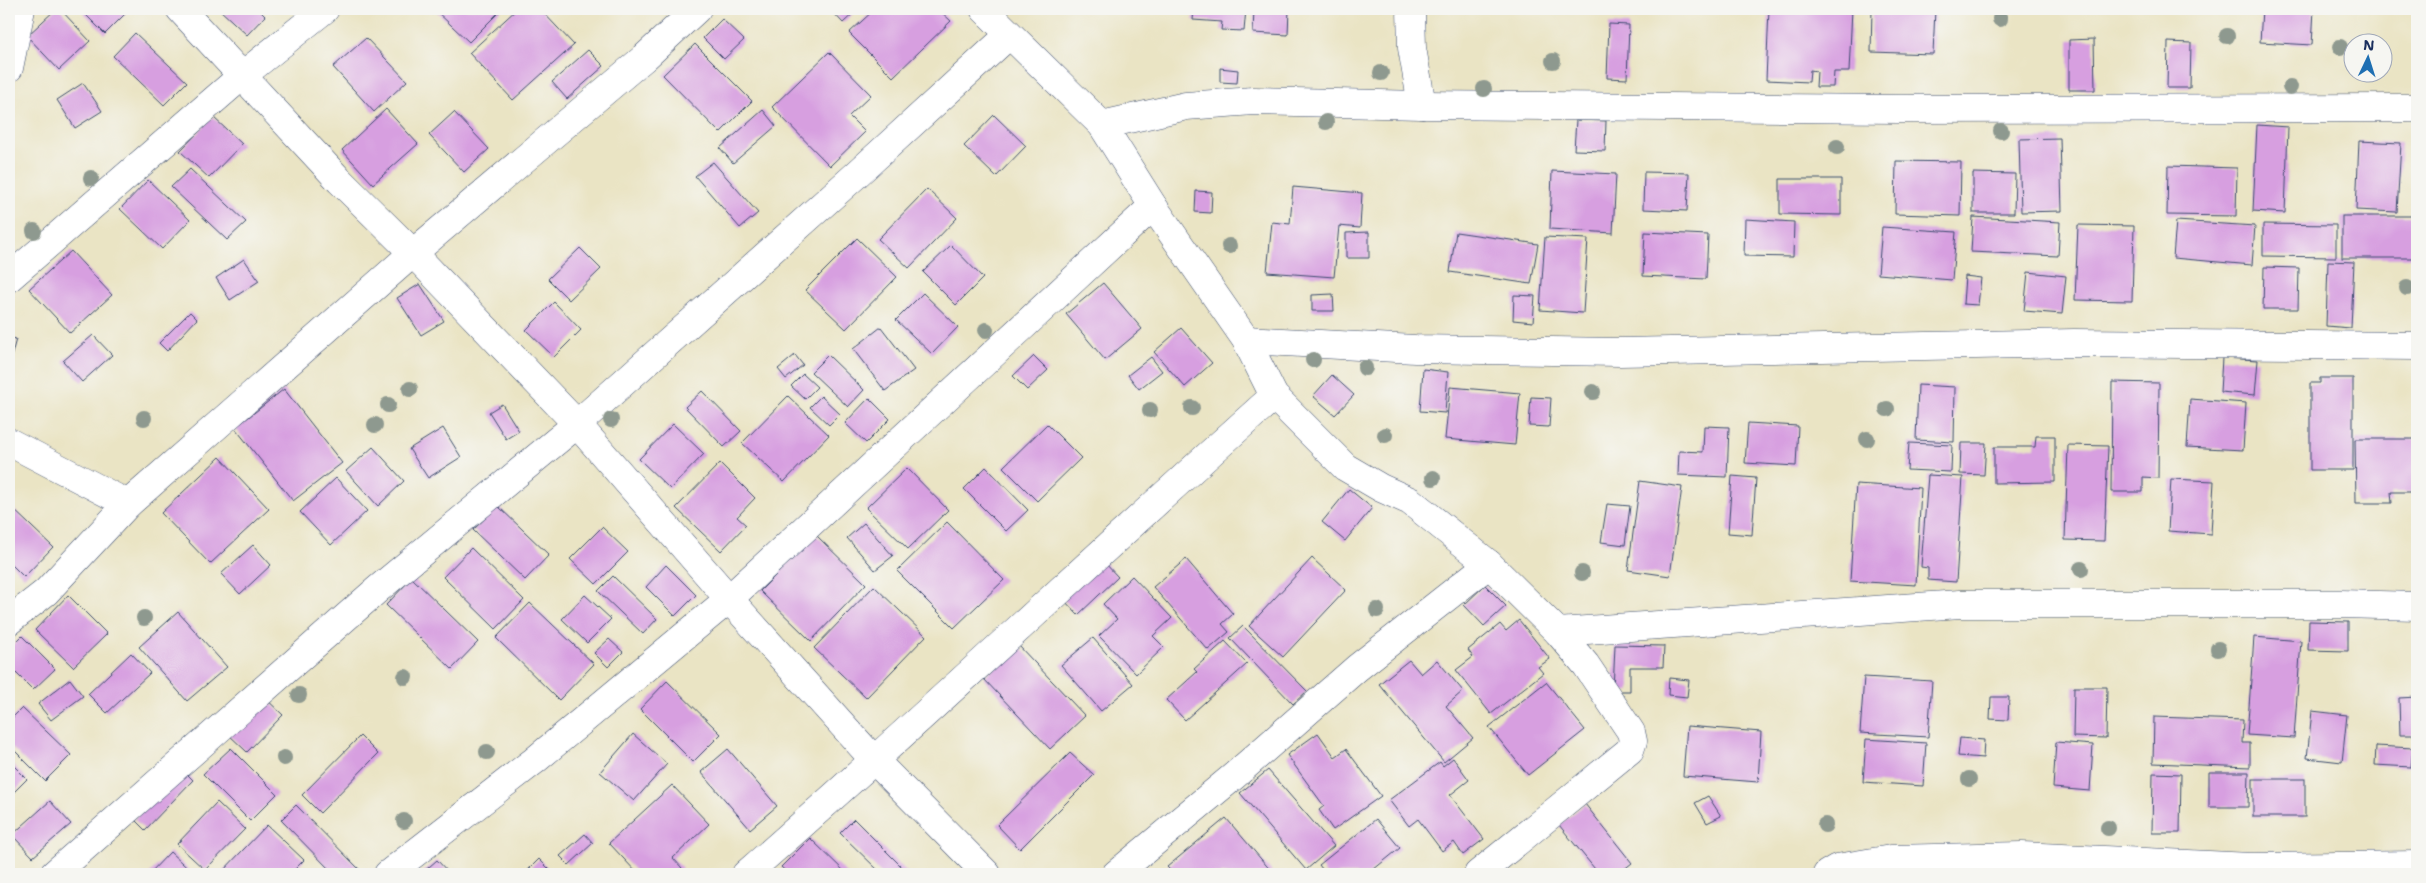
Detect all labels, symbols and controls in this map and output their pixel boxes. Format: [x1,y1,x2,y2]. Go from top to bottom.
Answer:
north arrow [2344,32,2394,82]
text: N [2363,36,2375,54]

